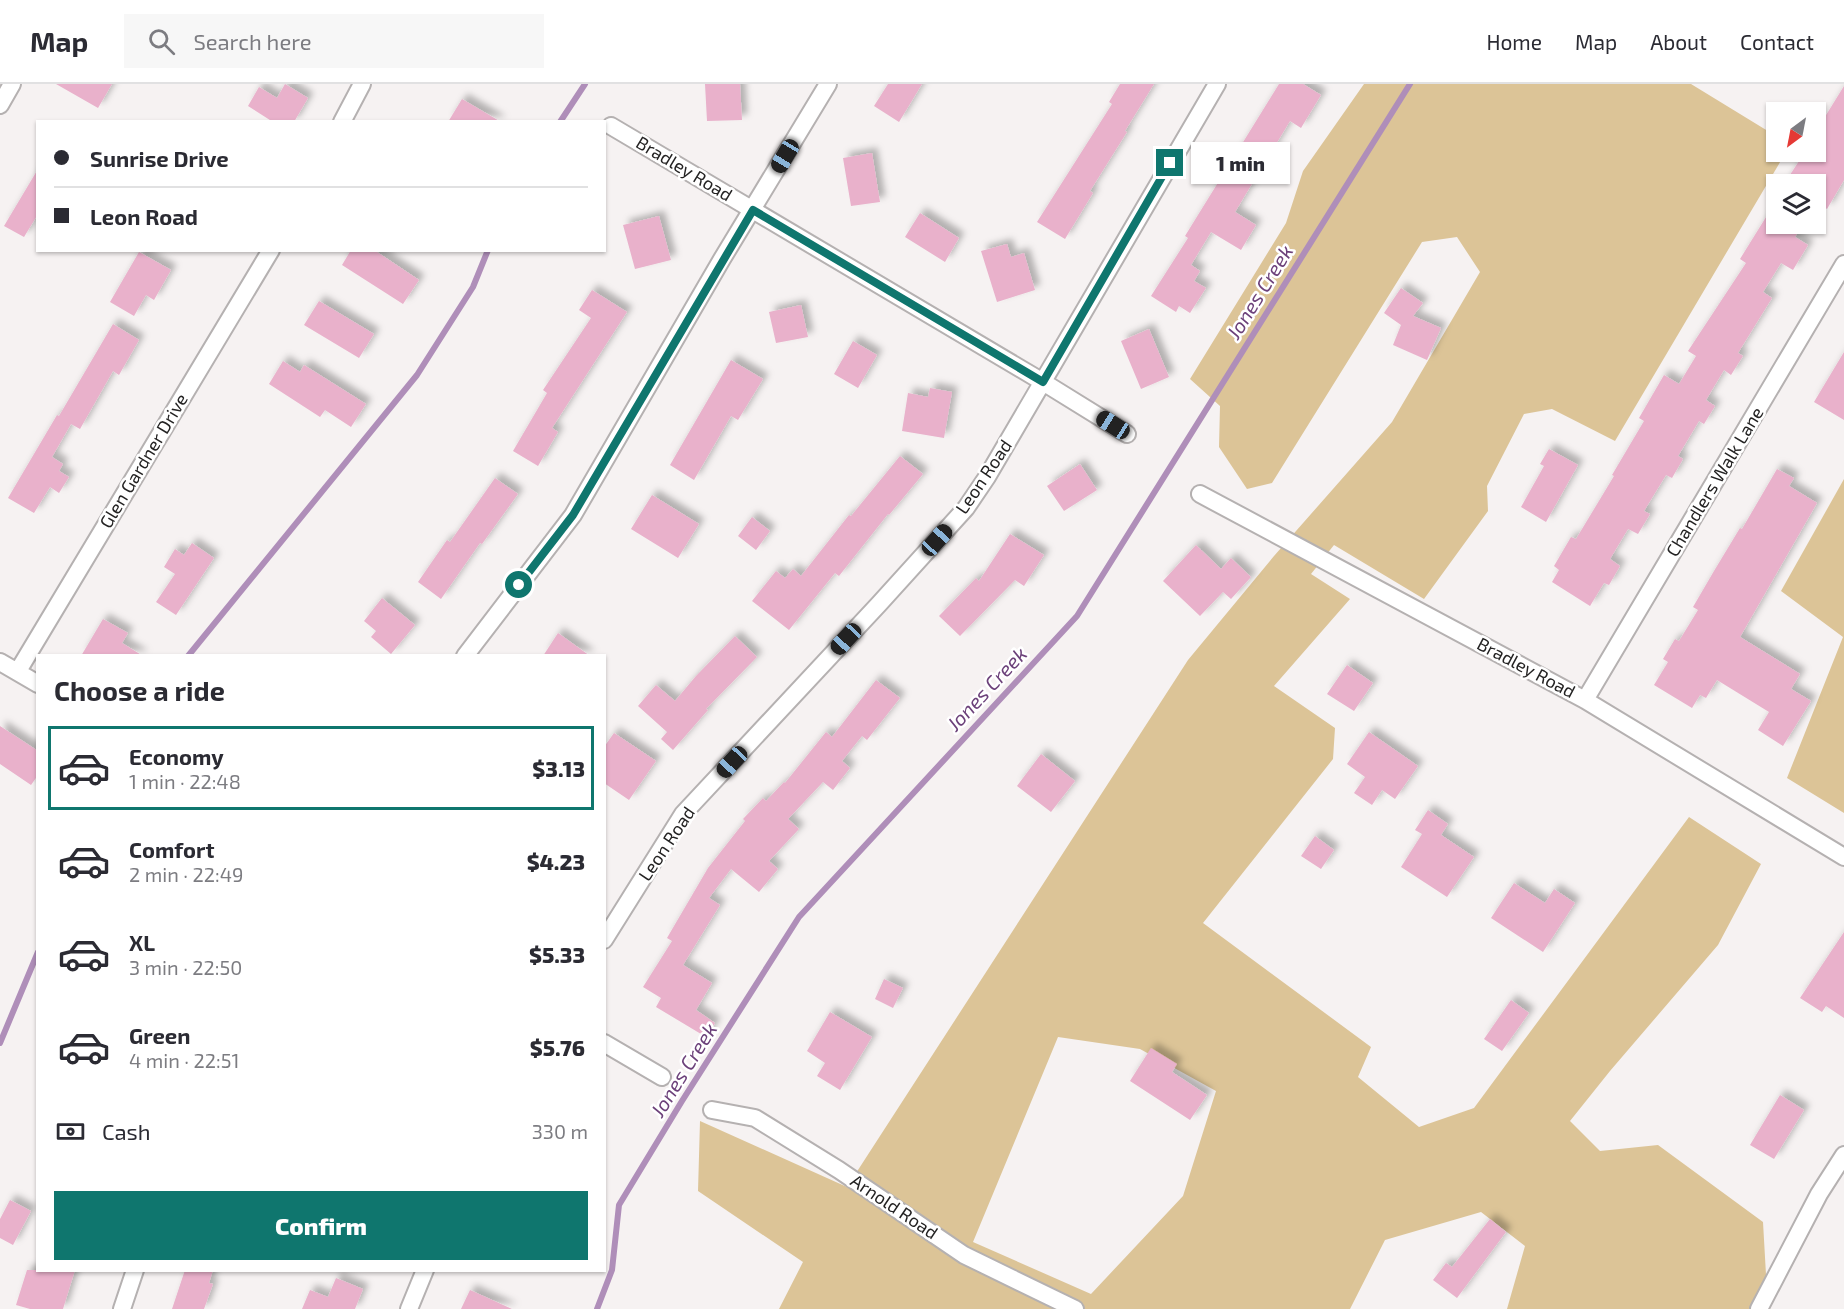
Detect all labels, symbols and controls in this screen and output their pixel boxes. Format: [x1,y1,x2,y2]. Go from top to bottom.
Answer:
search box [124,14,544,68]
text: Map [30,24,88,58]
icon: search [145,25,178,58]
text: Search here [193,28,312,54]
text: Home [1486,29,1542,54]
text: Map [1575,29,1617,54]
text: About [1650,29,1707,54]
text: Contact [1740,29,1814,54]
north arrow [1766,102,1826,162]
map controls [1766,102,1826,234]
street label: Bradley Road [633,131,737,205]
car [768,136,802,176]
callout: 1 min [1191,142,1290,184]
text: Sunrise Drive [90,145,229,171]
route end [1156,149,1183,176]
text: 1 min [1216,151,1265,175]
button: layers [1766,174,1826,234]
text: Leon Road [90,203,198,229]
water label: Jones Creek [1220,240,1297,344]
street label: Glen Gardner Drive [94,389,192,532]
street label: Chandlers Walk Lane [1661,403,1768,560]
car [1093,408,1133,442]
street label: Leon Road [950,435,1016,518]
car [918,521,956,559]
route start [505,571,532,598]
car [827,620,865,658]
street label: Bradley Road [1474,632,1579,702]
water label: Jones Creek [941,641,1031,736]
text: Choose a ride [54,674,225,706]
icon: car [57,741,111,795]
text: Economy [129,743,224,769]
car [713,743,751,781]
text: $3.13 [532,755,585,781]
text: 1 min · 22:48 [129,769,241,793]
street label: Leon Road [633,802,699,885]
icon: car [57,834,111,888]
text: Comfort [129,836,214,862]
text: $4.23 [527,848,585,874]
text: 2 min · 22:49 [129,862,243,886]
icon: car [57,927,111,981]
text: XL [129,929,155,955]
text: $5.33 [529,941,585,967]
text: 3 min · 22:50 [129,955,242,979]
water label: Jones Creek [644,1018,721,1122]
icon: car [57,1020,111,1074]
text: Green [129,1022,191,1048]
text: $5.76 [530,1034,585,1060]
text: 4 min · 22:51 [129,1048,239,1072]
icon: cash [54,1115,87,1148]
text: Cash [102,1118,151,1144]
text: 330 m [532,1119,588,1143]
street label: Arnold Road [847,1169,942,1243]
button: Confirm [54,1191,588,1260]

